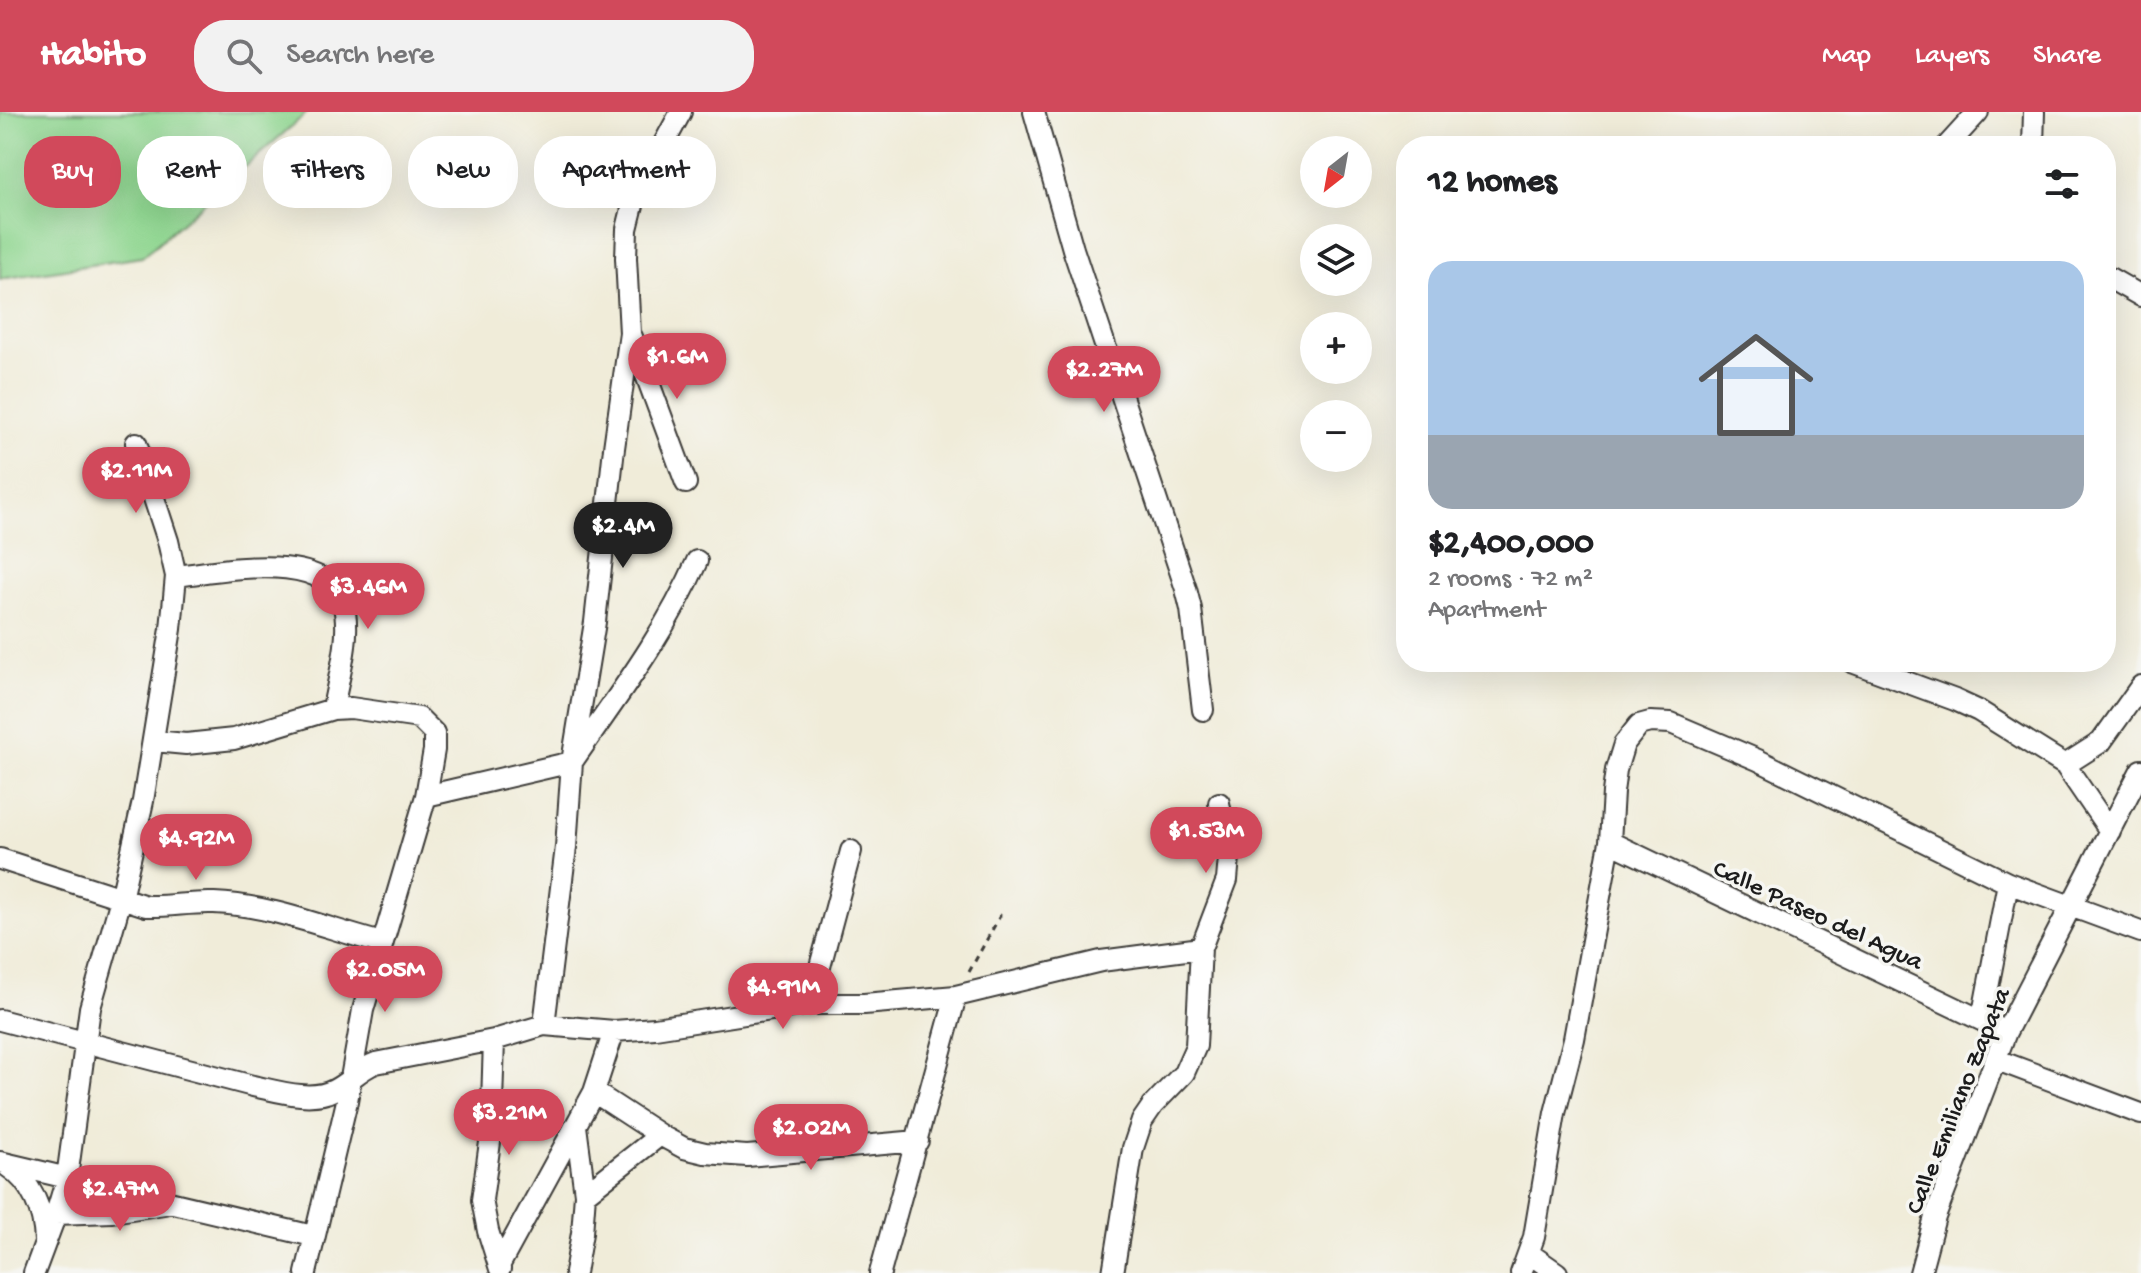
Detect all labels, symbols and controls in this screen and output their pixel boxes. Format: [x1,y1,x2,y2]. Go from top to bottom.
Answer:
search box [194,20,754,92]
text: Habito [40,34,146,78]
icon: search [222,34,266,78]
text: Search here [286,39,434,74]
text: Map [1822,40,1871,73]
text: Layers [1915,40,1989,73]
text: Share [2033,40,2101,73]
chip: Buy [24,136,121,208]
chip: Rent [137,136,247,208]
chip: Filters [263,136,392,208]
chip: New [408,136,518,208]
chip: Apartment [534,136,716,208]
north arrow [1300,136,1372,208]
map controls [1300,136,1372,472]
icon: filters [2040,162,2084,206]
text: 12 homes [1428,164,1557,204]
button: layers [1300,224,1372,296]
button: + [1300,312,1372,384]
icon: home [1684,313,1828,457]
pin: $1.6M [621,333,733,401]
text: $1.6M [646,343,708,374]
pin: $2.27M [1039,346,1169,414]
text: $2.27M [1066,356,1142,387]
button: − [1300,400,1372,472]
pin: $2.11M [71,447,201,515]
text: $2.11M [100,457,172,488]
pin: $2.4M [567,502,679,570]
text: $2.4M [592,512,654,543]
text: $2,400,000 [1428,525,1594,565]
pin: $3.46M [303,563,433,631]
text: 2 rooms · 72 m² [1428,565,1593,596]
text: $3.46M [330,573,406,604]
text: Apartment [1428,596,1545,627]
pin: $1.53M [1141,807,1271,875]
pin: $4.92M [131,814,261,882]
text: $1.53M [1168,817,1244,848]
text: $4.92M [158,824,234,855]
street label: Calle Paseo del Agua [1707,855,1929,980]
pin: $2.05M [320,946,450,1014]
text: $2.05M [345,956,425,987]
pin: $4.91M [718,963,848,1031]
text: $4.91M [746,973,820,1004]
street label: Calle Emiliano Zapata [1901,983,2020,1219]
pin: $3.21M [444,1089,574,1157]
text: $3.21M [472,1099,546,1130]
pin: $2.02M [746,1104,876,1172]
text: $2.02M [772,1114,850,1145]
pin: $2.47M [55,1165,185,1233]
text: $2.47M [82,1175,158,1206]

